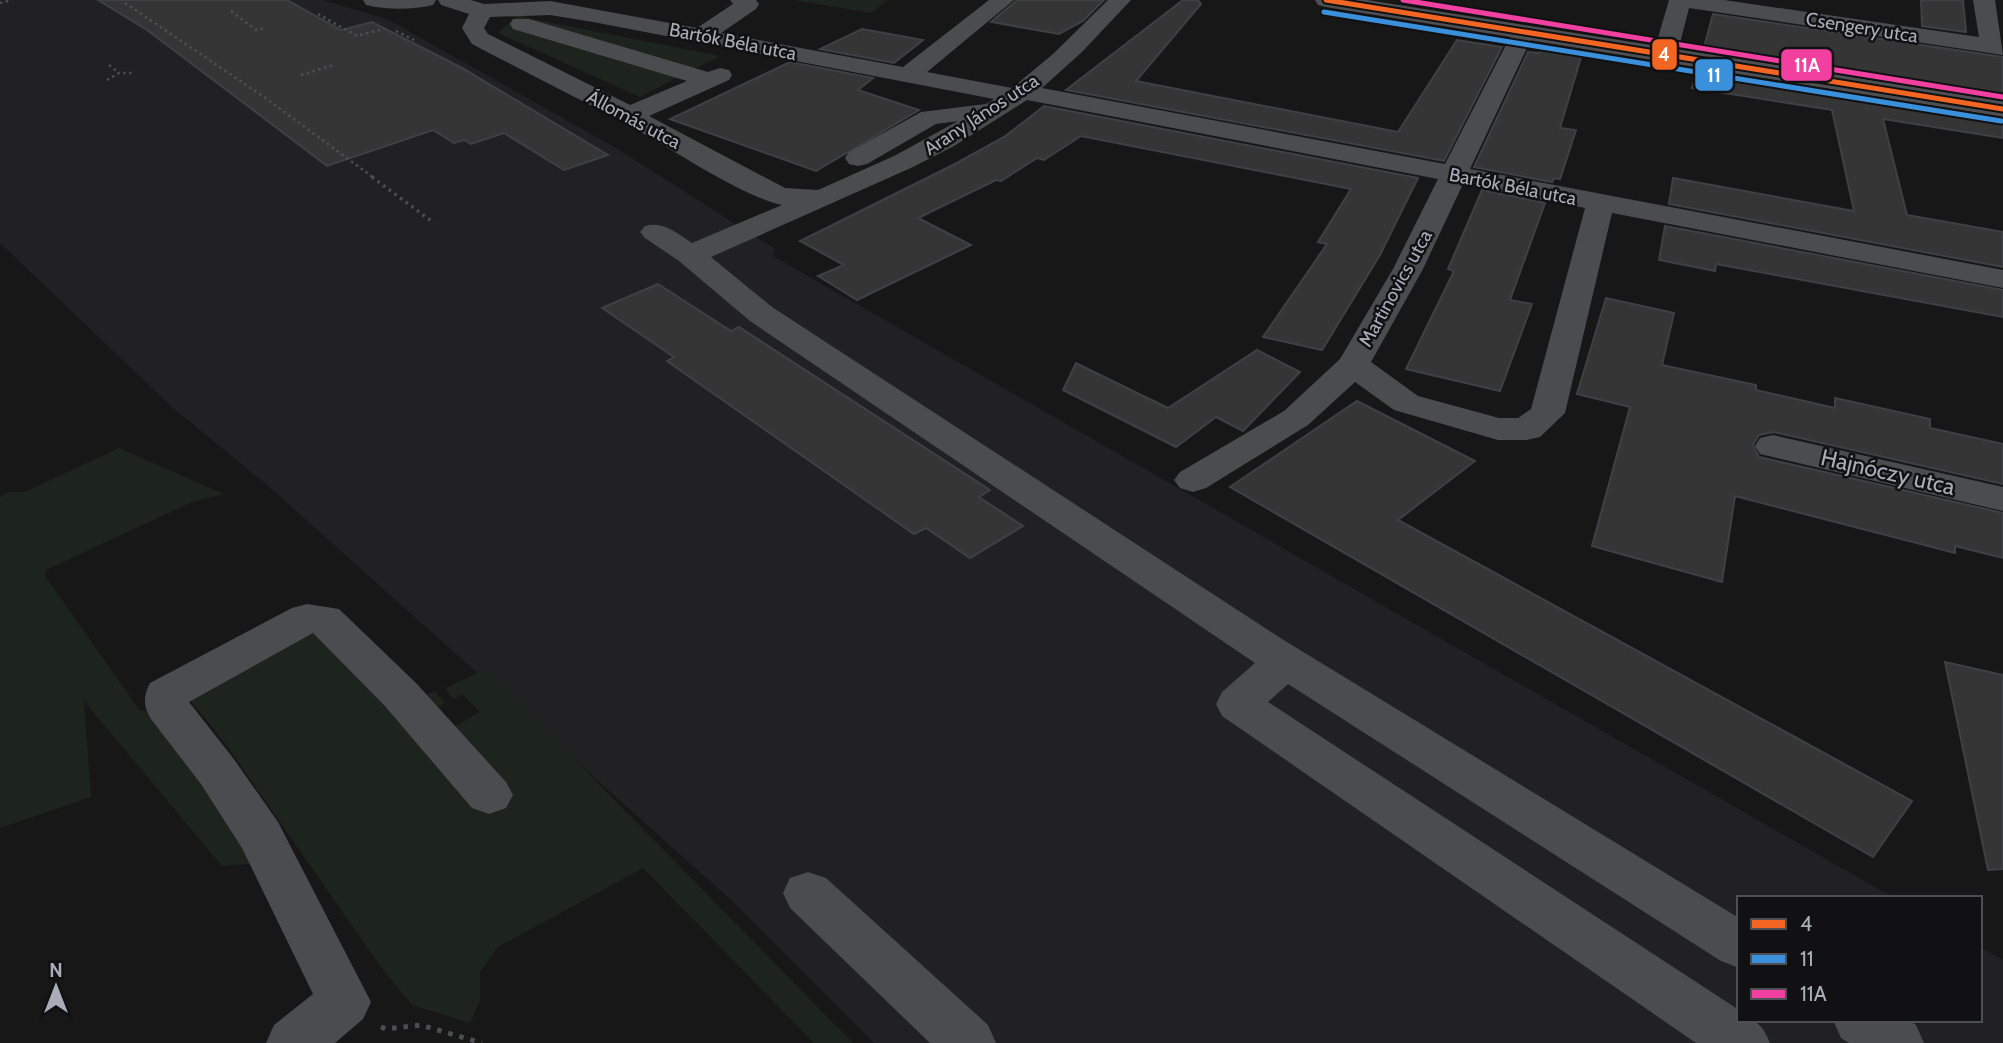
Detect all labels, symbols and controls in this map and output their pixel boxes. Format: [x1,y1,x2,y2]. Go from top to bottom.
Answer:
street label: Csengery utca [1804,7,1920,48]
street label: Bartók Béla utca [667,18,798,65]
line badge: 4 [1651,38,1678,71]
text: 4 [1658,43,1670,66]
line badge: 11A [1780,48,1833,82]
text: 11A [1794,54,1820,77]
line badge: 11 [1694,58,1734,92]
text: 11 [1707,64,1721,87]
street label: Arany János utca [920,69,1043,160]
street label: Állomás utca [583,84,685,154]
street label: Bartók Béla utca [1447,163,1578,210]
street label: Martinovics utca [1354,226,1437,351]
street label: Hajnóczy utca [1818,443,1958,501]
legend [1737,896,1982,1022]
text: 4 [1800,911,1812,936]
text: 11 [1800,946,1814,971]
north arrow [21,952,91,1022]
text: N [49,959,63,982]
text: 11A [1800,981,1827,1006]

